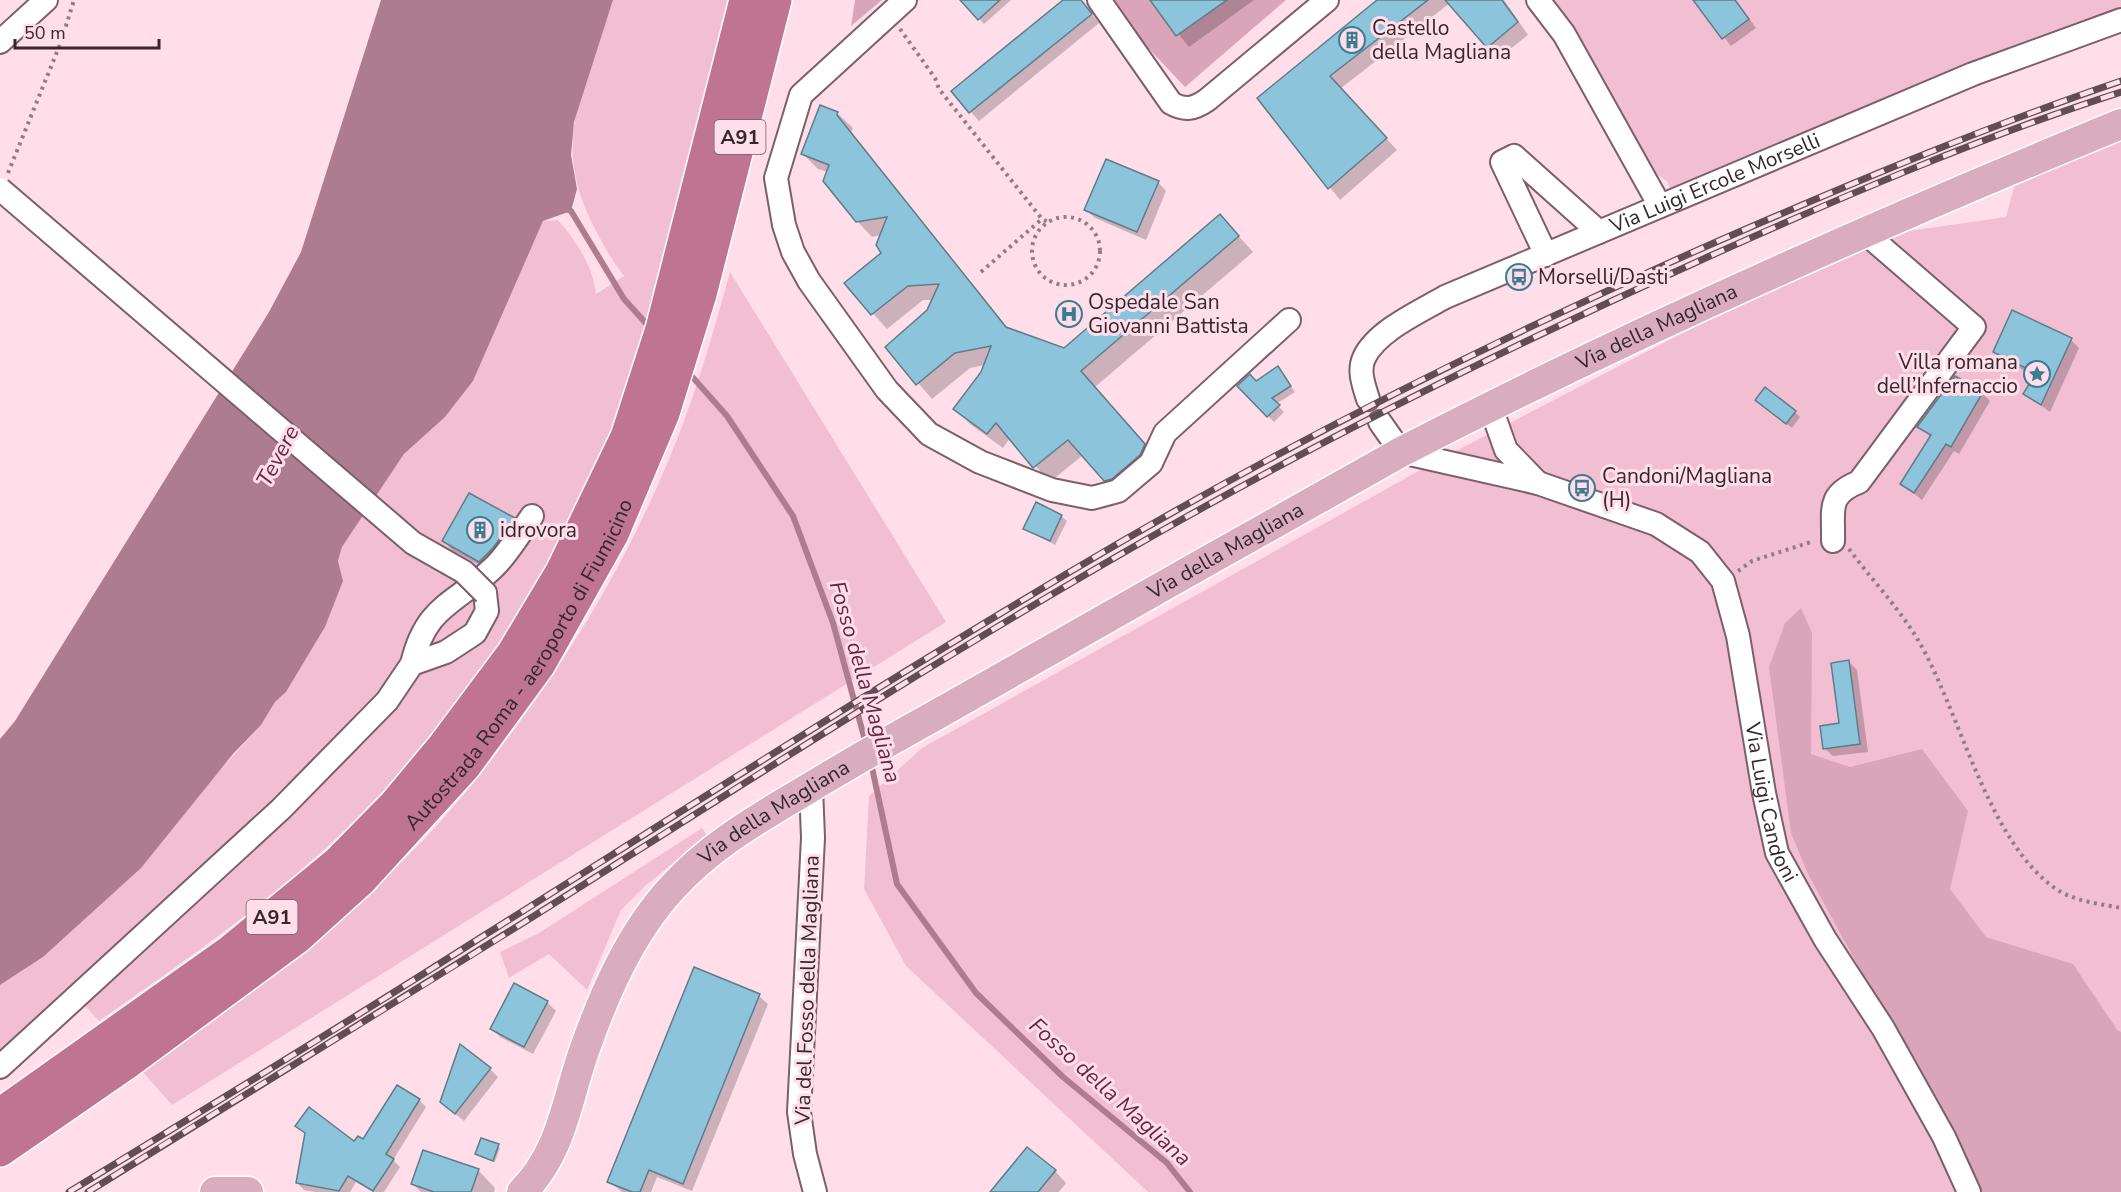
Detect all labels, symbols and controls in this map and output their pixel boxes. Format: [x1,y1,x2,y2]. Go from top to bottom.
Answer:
scale bar [15,12,159,50]
place label: Castello della Magliana [1372,14,1511,66]
text: 50 m [24,21,66,45]
building icon: Castello della Magliana [1337,25,1367,55]
road number: A91 [714,120,766,154]
street label: Via Luigi Ercole Morselli [1605,126,1824,240]
bus stop icon: Morselli/Dasti [1504,262,1534,292]
place label: Morselli/Dasti [1538,263,1669,291]
street label: Via della Magliana [1570,277,1742,377]
place label: Ospedale San Giovanni Battista [1088,288,1249,340]
hospital icon: Ospedale San Giovanni Battista [1054,299,1084,329]
place label: Villa romana dell’Infernaccio [1877,348,2018,400]
place icon: Villa romana dell’Infernaccio [2022,359,2052,389]
water label: Tevere [249,420,307,492]
place label: Candoni/Magliana (H) [1602,462,1772,514]
bus stop icon: Candoni/Magliana (H) [1567,473,1597,503]
street label: Autostrada Roma - aeroporto di Fiumicino [398,495,639,836]
street label: Via della Magliana [1142,495,1309,606]
building icon: idrovora [465,515,495,545]
place label: idrovora [500,516,577,544]
water label: Fosso della Magliana [822,578,908,786]
street label: Via Luigi Candoni [1738,719,1804,887]
street label: Via della Magliana [691,753,855,871]
street label: Via del Fosso della Magliana [788,855,826,1126]
road number: A91 [246,900,298,934]
water label: Fosso della Magliana [1022,1011,1198,1173]

